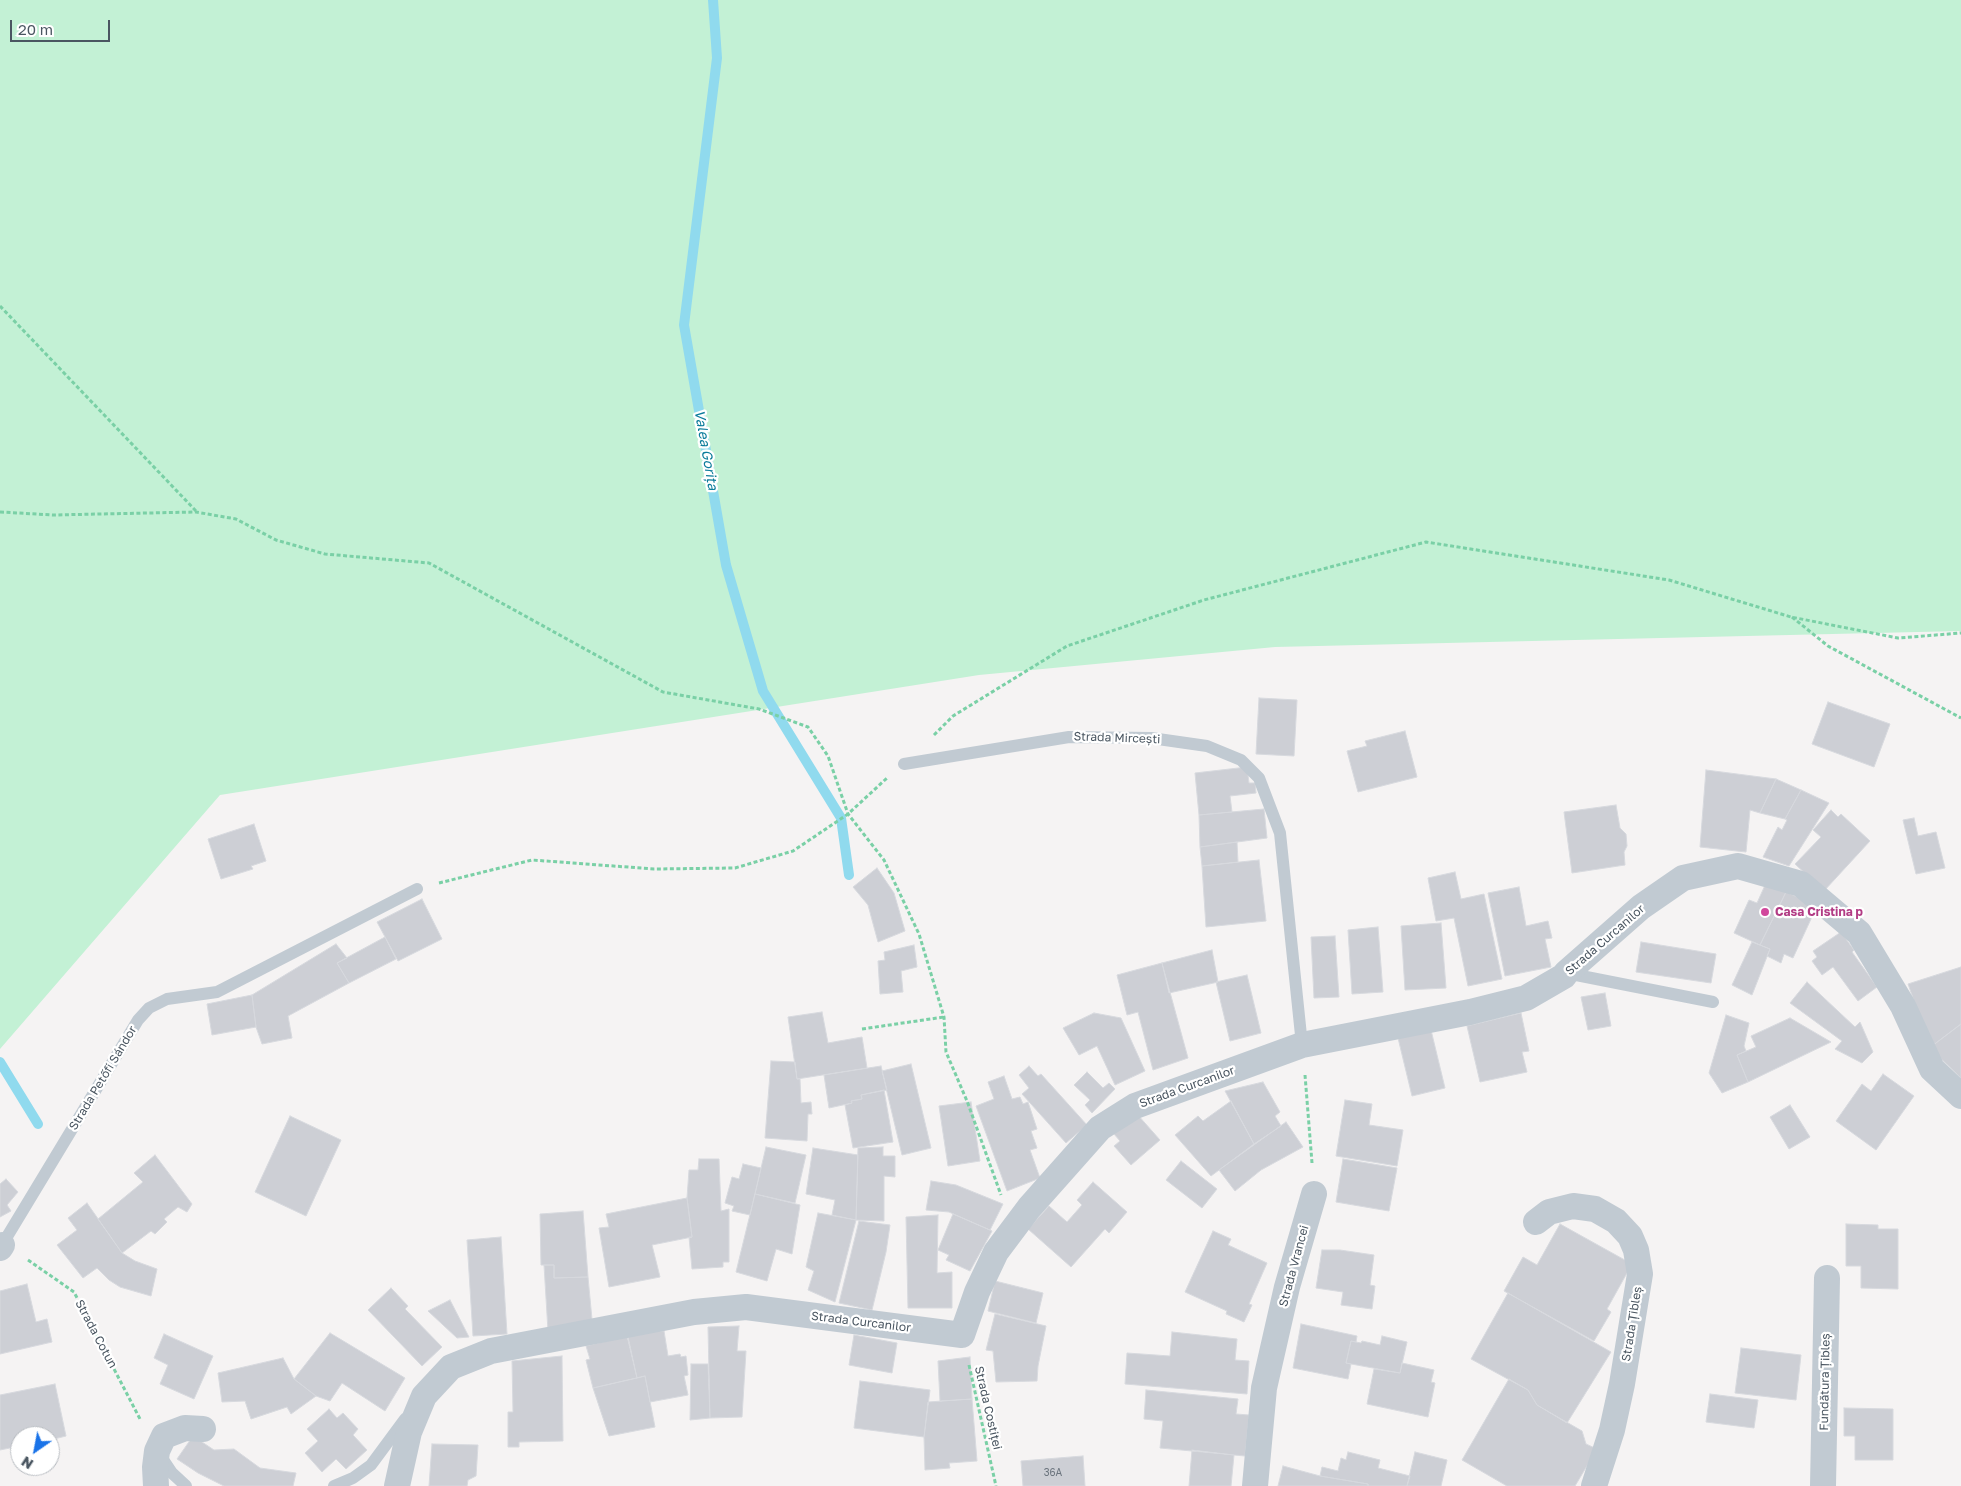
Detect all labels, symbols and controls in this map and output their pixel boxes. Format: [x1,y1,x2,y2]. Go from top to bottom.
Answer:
scale bar [12,10,112,42]
text: 20 m [18,20,53,38]
water label: Valea Gorița [691,409,721,491]
street label: Strada Mircești [1073,729,1161,747]
street label: Strada Curcanilor [1562,902,1648,978]
place label: Casa Cristina p [1775,905,1863,919]
marker: Casa Cristina p [1759,906,1771,918]
street label: Strada Petőfi Sándor [66,1023,140,1133]
street label: Strada Curcanilor [1137,1063,1237,1111]
street label: Strada Vrancei [1276,1224,1312,1308]
street label: Strada Țibleș [1619,1285,1645,1363]
street label: Strada Cotun [72,1297,120,1371]
street label: Strada Curcanilor [810,1309,912,1335]
street label: Fundătura Țibleș [1817,1333,1833,1431]
street label: Strada Costiței [971,1365,1005,1451]
north arrow [10,1426,60,1476]
text: N [18,1453,36,1473]
house number: 36A [1044,1467,1062,1479]

